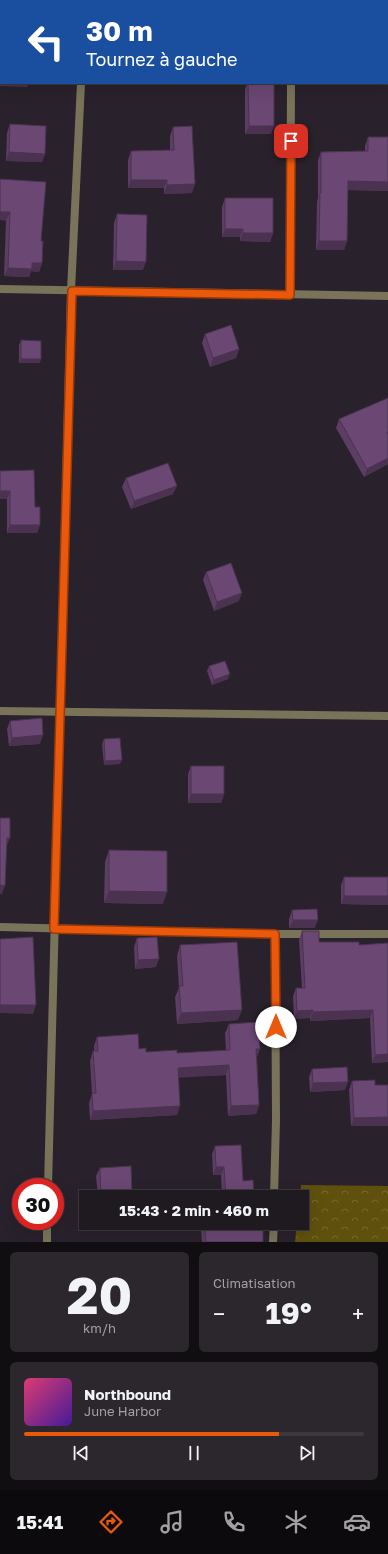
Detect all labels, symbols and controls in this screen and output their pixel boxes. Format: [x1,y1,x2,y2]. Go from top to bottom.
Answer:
text: 30 m [86,14,153,47]
icon: left [20,16,72,68]
text: Tournez à gauche [86,48,238,70]
pin [274,124,308,158]
icon: arrive [280,130,302,152]
position arrow [255,1006,297,1048]
speed limit sign: 30 [12,1178,64,1230]
text: 15:43 · 2 min · 460 m [119,1201,269,1219]
text: 20 [67,1263,132,1325]
text: Climatisation [213,1275,295,1291]
text: 19° [265,1295,312,1331]
text: − [213,1300,225,1327]
text: + [352,1300,364,1327]
text: km/h [83,1320,116,1336]
text: Northbound [84,1385,171,1403]
text: June Harbor [84,1403,161,1419]
icon: previous [70,1442,92,1464]
icon: pause [183,1442,205,1464]
icon: next [296,1442,318,1464]
icon: directions [97,1508,125,1536]
icon: music [158,1508,186,1536]
icon: phone [220,1508,248,1536]
icon: climate [282,1508,310,1536]
icon: car [343,1508,371,1536]
text: 15:41 [17,1511,63,1533]

